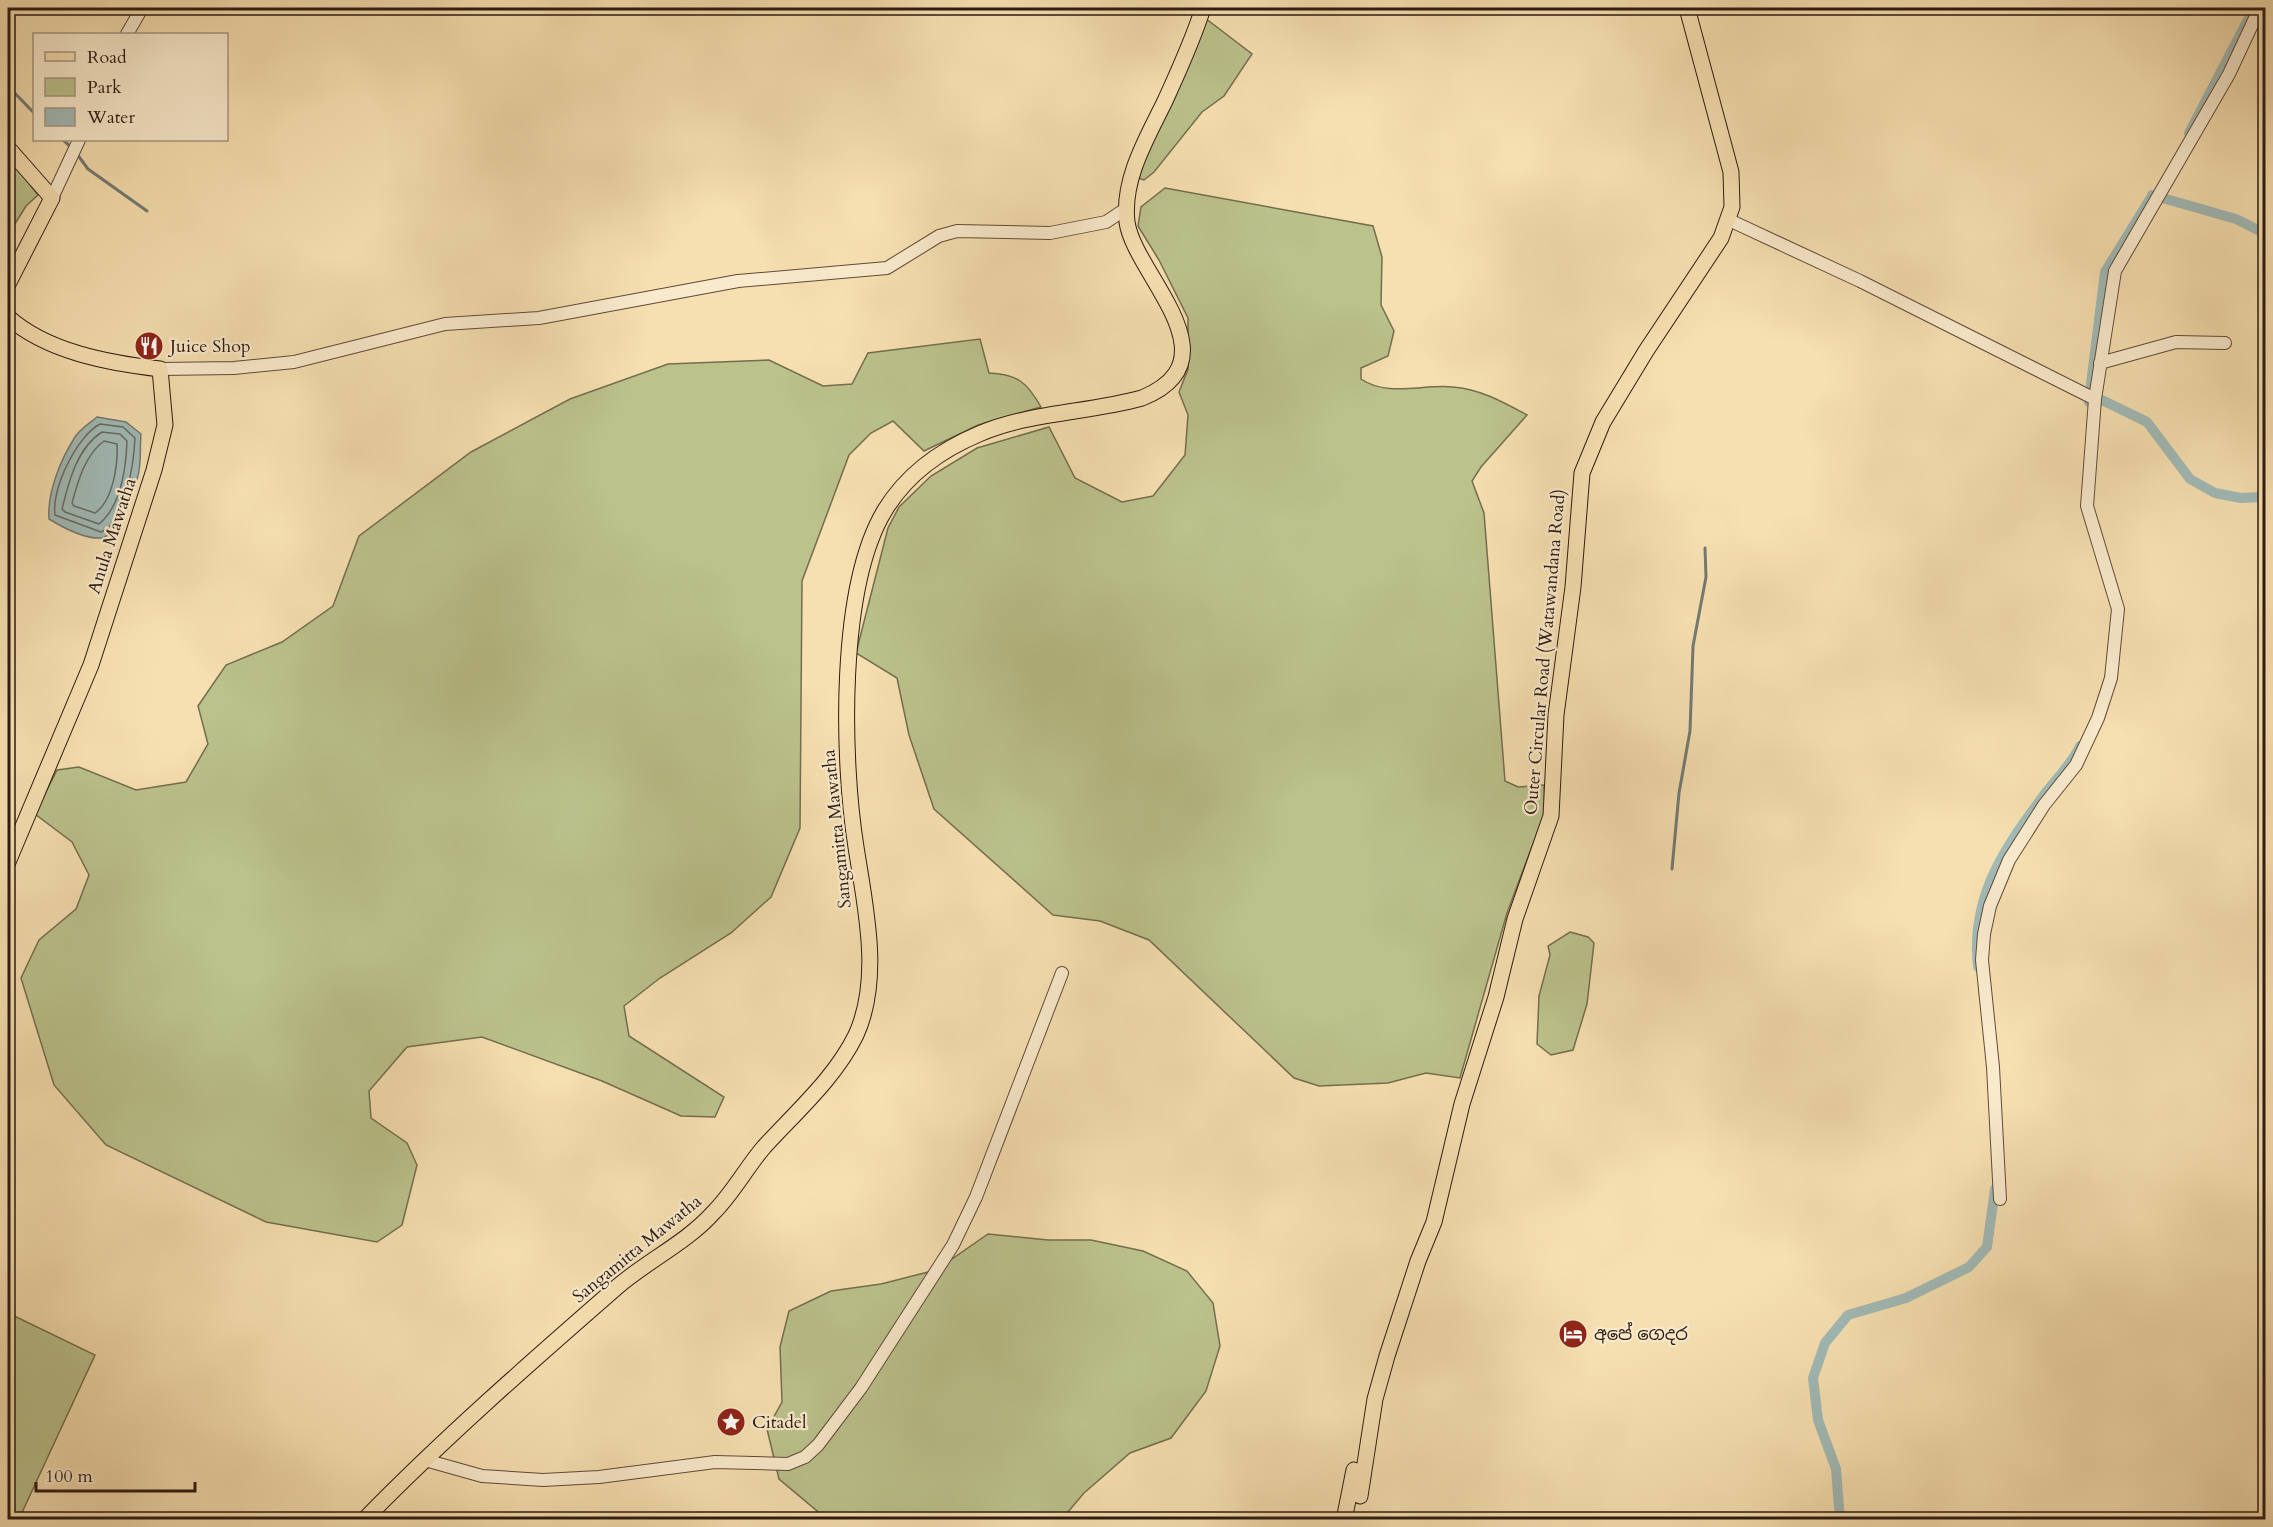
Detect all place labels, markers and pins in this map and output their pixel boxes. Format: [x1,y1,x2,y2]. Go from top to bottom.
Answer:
restaurant icon: Juice Shop [133,330,165,362]
place label: Juice Shop [167,334,250,359]
hotel icon: අපේ ගෙදර [1557,1318,1589,1350]
place label: අපේ ගෙදර [1594,1322,1688,1347]
place icon: Citadel [715,1406,747,1438]
place label: Citadel [752,1410,807,1435]

